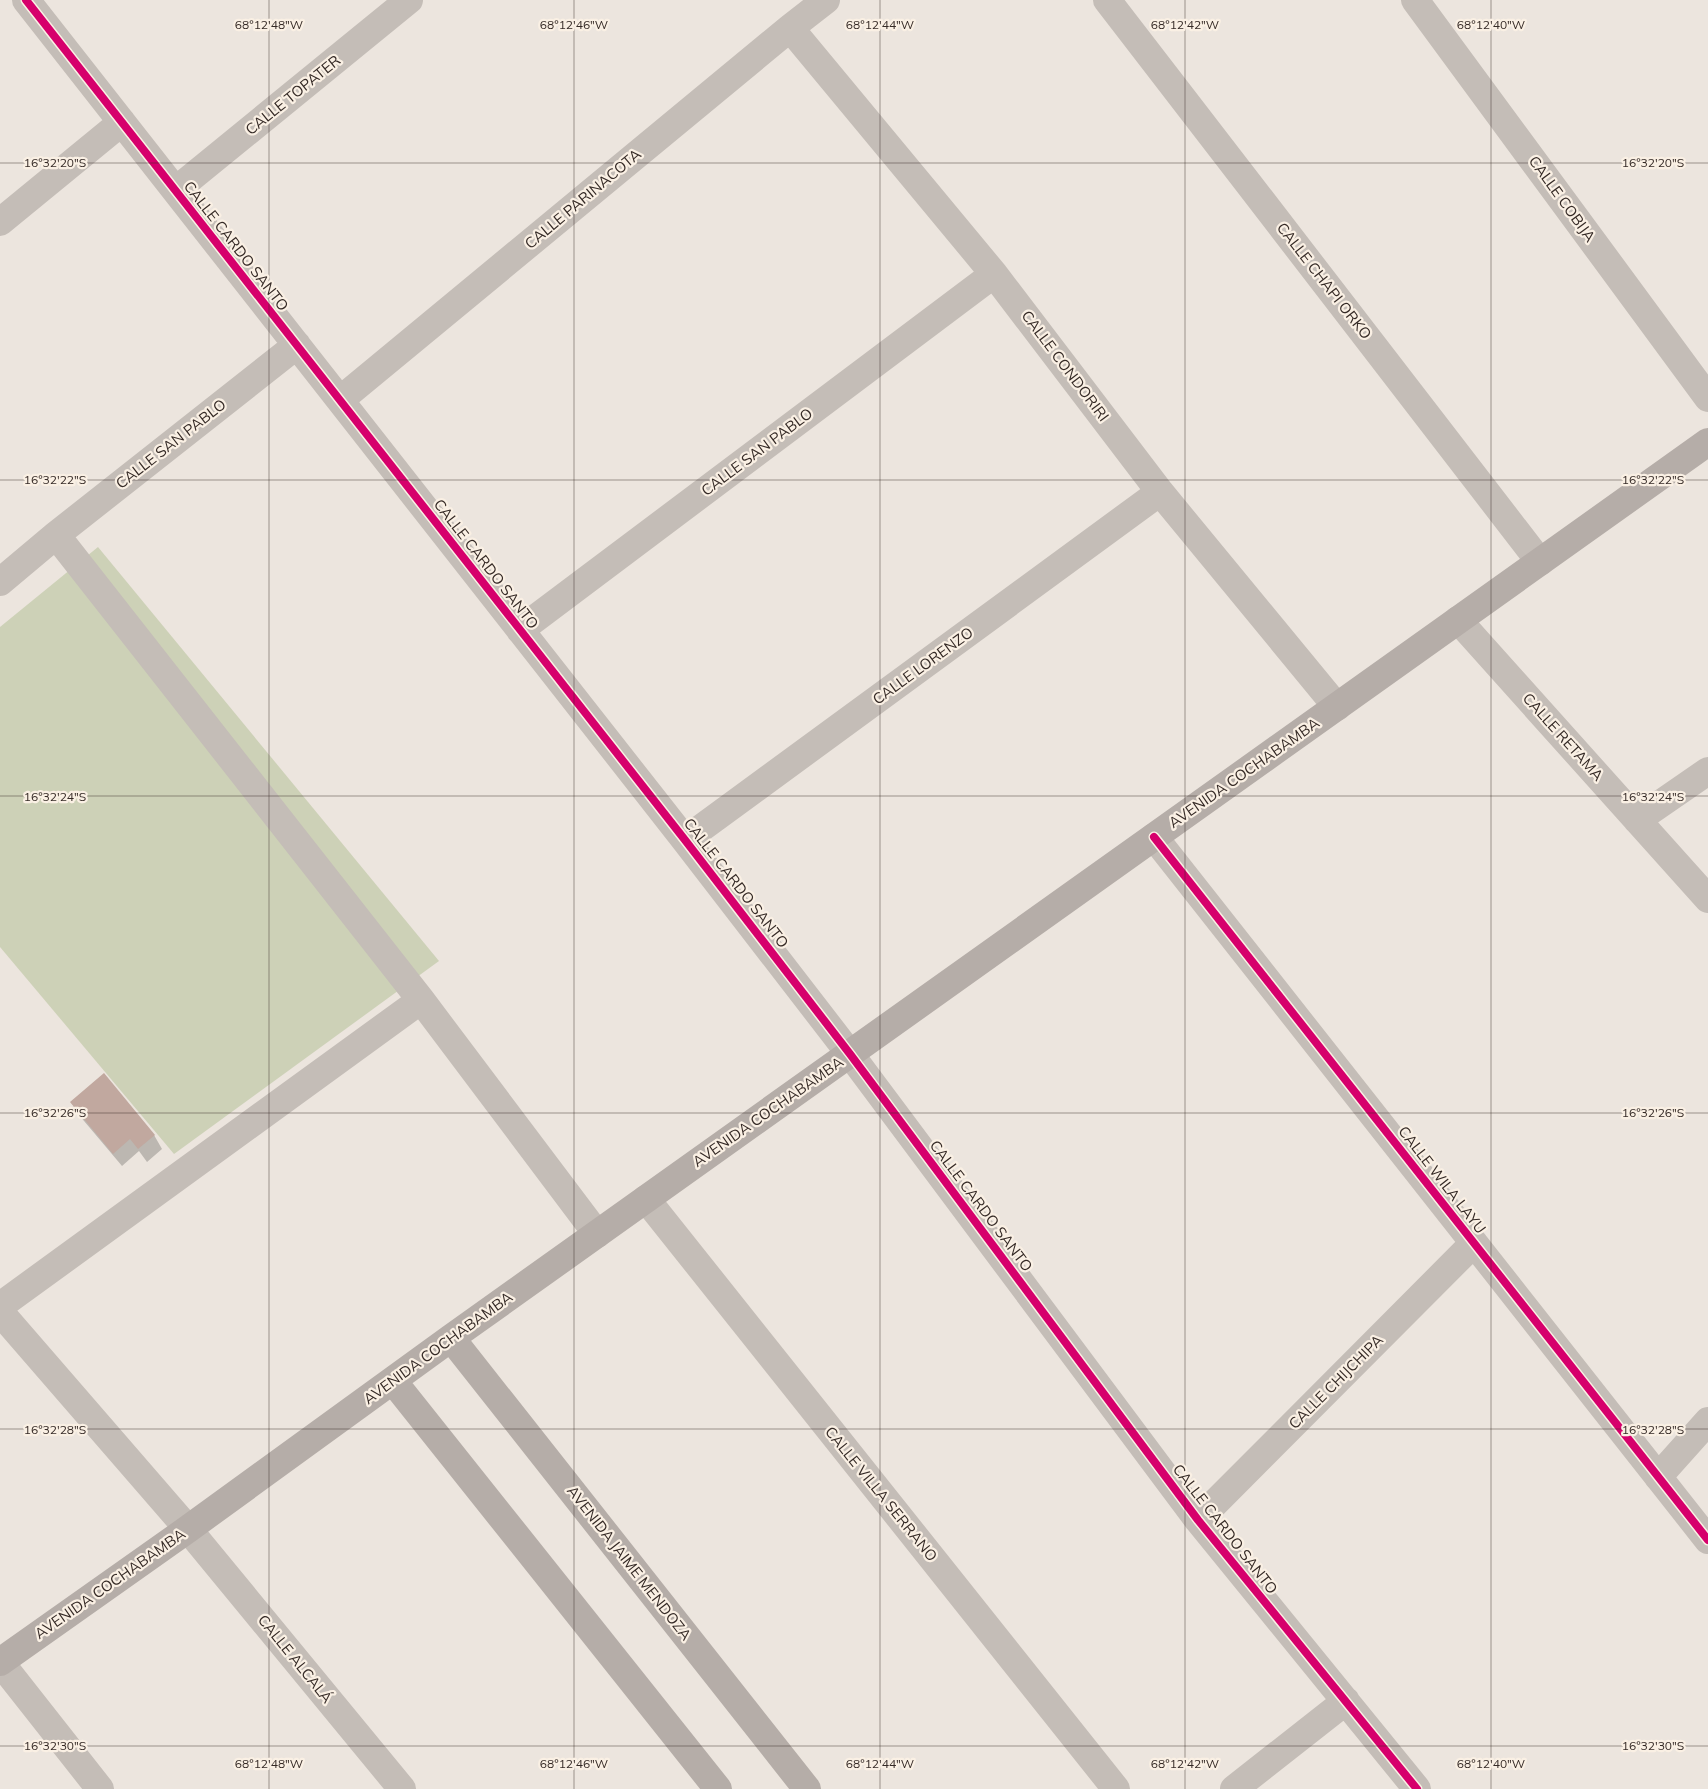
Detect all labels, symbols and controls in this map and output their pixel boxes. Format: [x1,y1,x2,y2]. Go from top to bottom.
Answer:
text: 68°12'48"W [235,17,303,32]
text: 68°12'46"W [540,17,608,32]
text: 68°12'44"W [846,17,914,32]
text: 68°12'42"W [1151,17,1219,32]
text: 68°12'40"W [1457,17,1525,32]
street label: CALLE TOPATER [241,50,344,139]
street label: CALLE PARINACOTA [521,144,645,253]
street label: CALLE COBIJA [1525,152,1600,245]
text: 16°32'20"S [24,155,86,170]
text: 16°32'20"S [1622,155,1684,170]
street label: CALLE CARDO SANTO [180,177,293,314]
street label: CALLE CHAPI ORKO [1273,218,1376,343]
street label: CALLE CONDORIRI [1017,306,1113,425]
street label: CALLE SAN PABLO [112,395,230,493]
street label: CALLE SAN PABLO [697,403,816,500]
text: 16°32'22"S [24,472,86,487]
text: 16°32'22"S [1622,472,1684,487]
street label: CALLE CARDO SANTO [430,495,543,632]
street label: CALLE LORENZO [869,623,977,709]
street label: CALLE RETAMA [1519,689,1608,785]
street label: AVENIDA COCHABAMBA [1165,713,1323,832]
text: 16°32'24"S [24,789,86,804]
text: 16°32'24"S [1622,789,1684,804]
street label: CALLE CARDO SANTO [680,814,793,951]
street label: AVENIDA COCHABAMBA [689,1052,847,1171]
text: 16°32'26"S [24,1105,86,1120]
text: 16°32'26"S [1622,1105,1684,1120]
street label: CALLE WILA LAYU [1394,1122,1490,1237]
street label: CALLE CARDO SANTO [926,1136,1037,1275]
street label: AVENIDA COCHABAMBA [359,1287,516,1408]
street label: CALLE CHIJCHIPA [1284,1330,1387,1433]
text: 16°32'28"S [24,1422,86,1437]
street label: CALLE VILLA SERRANO [821,1422,942,1565]
text: 16°32'28"S [1622,1422,1684,1437]
street label: CALLE CARDO SANTO [1169,1460,1282,1597]
street label: AVENIDA JAIME MENDOZA [563,1481,696,1644]
street label: AVENIDA COCHABAMBA [31,1524,189,1643]
street label: CALLE ALCALÁ [254,1610,337,1707]
text: 16°32'30"S [24,1738,86,1753]
text: 16°32'30"S [1622,1738,1684,1753]
text: 68°12'48"W [235,1756,303,1771]
text: 68°12'46"W [540,1756,608,1771]
text: 68°12'44"W [846,1756,914,1771]
text: 68°12'42"W [1151,1756,1219,1771]
text: 68°12'40"W [1457,1756,1525,1771]

